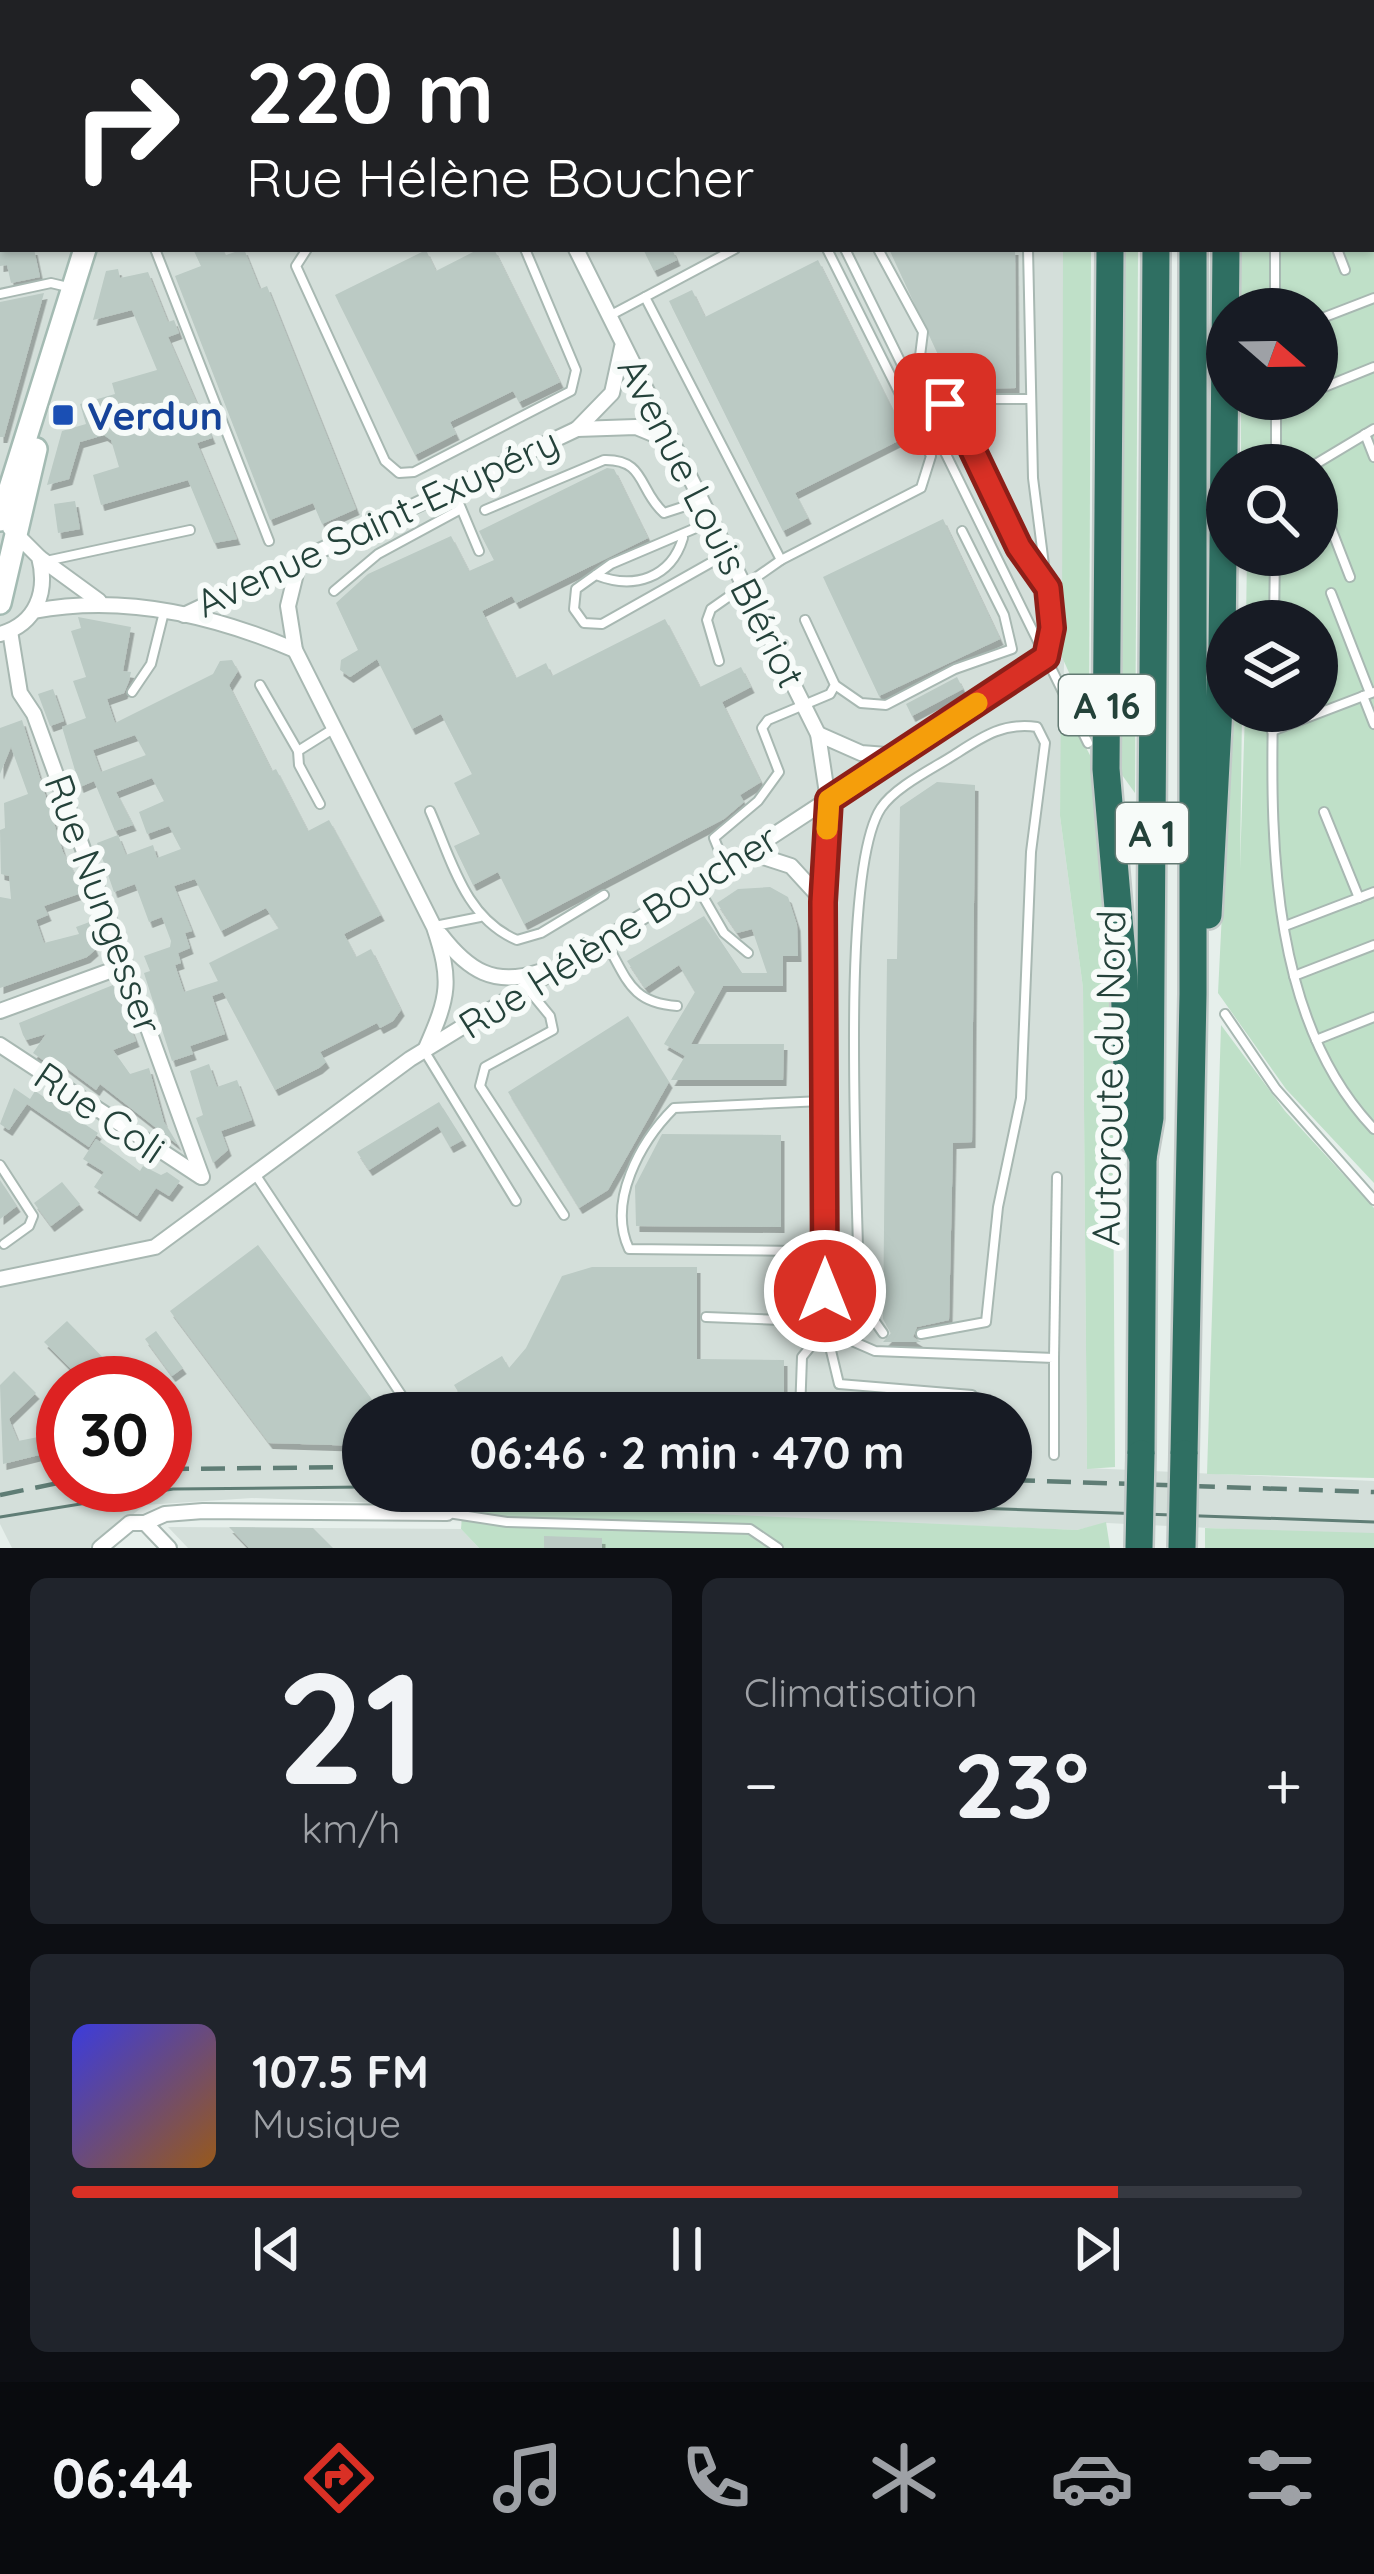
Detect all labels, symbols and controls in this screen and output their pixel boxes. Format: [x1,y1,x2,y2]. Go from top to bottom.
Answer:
text: 220 m [246,39,494,144]
icon: right [48,48,204,204]
text: Rue Hélène Boucher [246,143,754,211]
north arrow [1206,288,1338,420]
map controls [1206,288,1338,732]
street label: Avenue Louis Blériot [608,349,816,695]
pin [894,353,996,455]
icon: arrive [912,371,978,437]
place label: Verdun [87,391,223,440]
marker: Verdun [50,402,76,428]
street label: Avenue Saint-Exupéry [188,416,566,628]
button: search [1206,444,1338,576]
button: layers [1206,600,1338,732]
road number: A 16 [1059,675,1155,735]
street label: Rue Nungesser [34,767,174,1041]
road number: A 1 [1116,803,1188,863]
street label: Rue Hélène Boucher [449,813,787,1049]
street label: Autoroute du Nord [1081,910,1135,1246]
street label: Rue Coli [25,1051,175,1173]
position arrow [762,1228,888,1354]
speed limit sign: 30 [36,1356,192,1512]
text: 06:46 · 2 min · 470 m [469,1424,905,1480]
text: 21 [276,1628,426,1823]
text: Climatisation [744,1668,977,1717]
text: 23° [954,1728,1089,1841]
text: − [744,1743,778,1826]
text: + [1265,1743,1302,1826]
text: km/h [302,1804,400,1853]
text: 107.5 FM [252,2043,429,2099]
text: Musique [252,2099,401,2148]
icon: previous [244,2216,310,2282]
icon: pause [654,2216,720,2282]
icon: next [1064,2216,1130,2282]
icon: directions [297,2436,381,2520]
icon: music [486,2436,570,2520]
icon: phone [674,2436,758,2520]
icon: climate [862,2436,946,2520]
icon: car [1050,2436,1134,2520]
icon: filters [1238,2436,1322,2520]
text: 06:44 [52,2444,193,2512]

